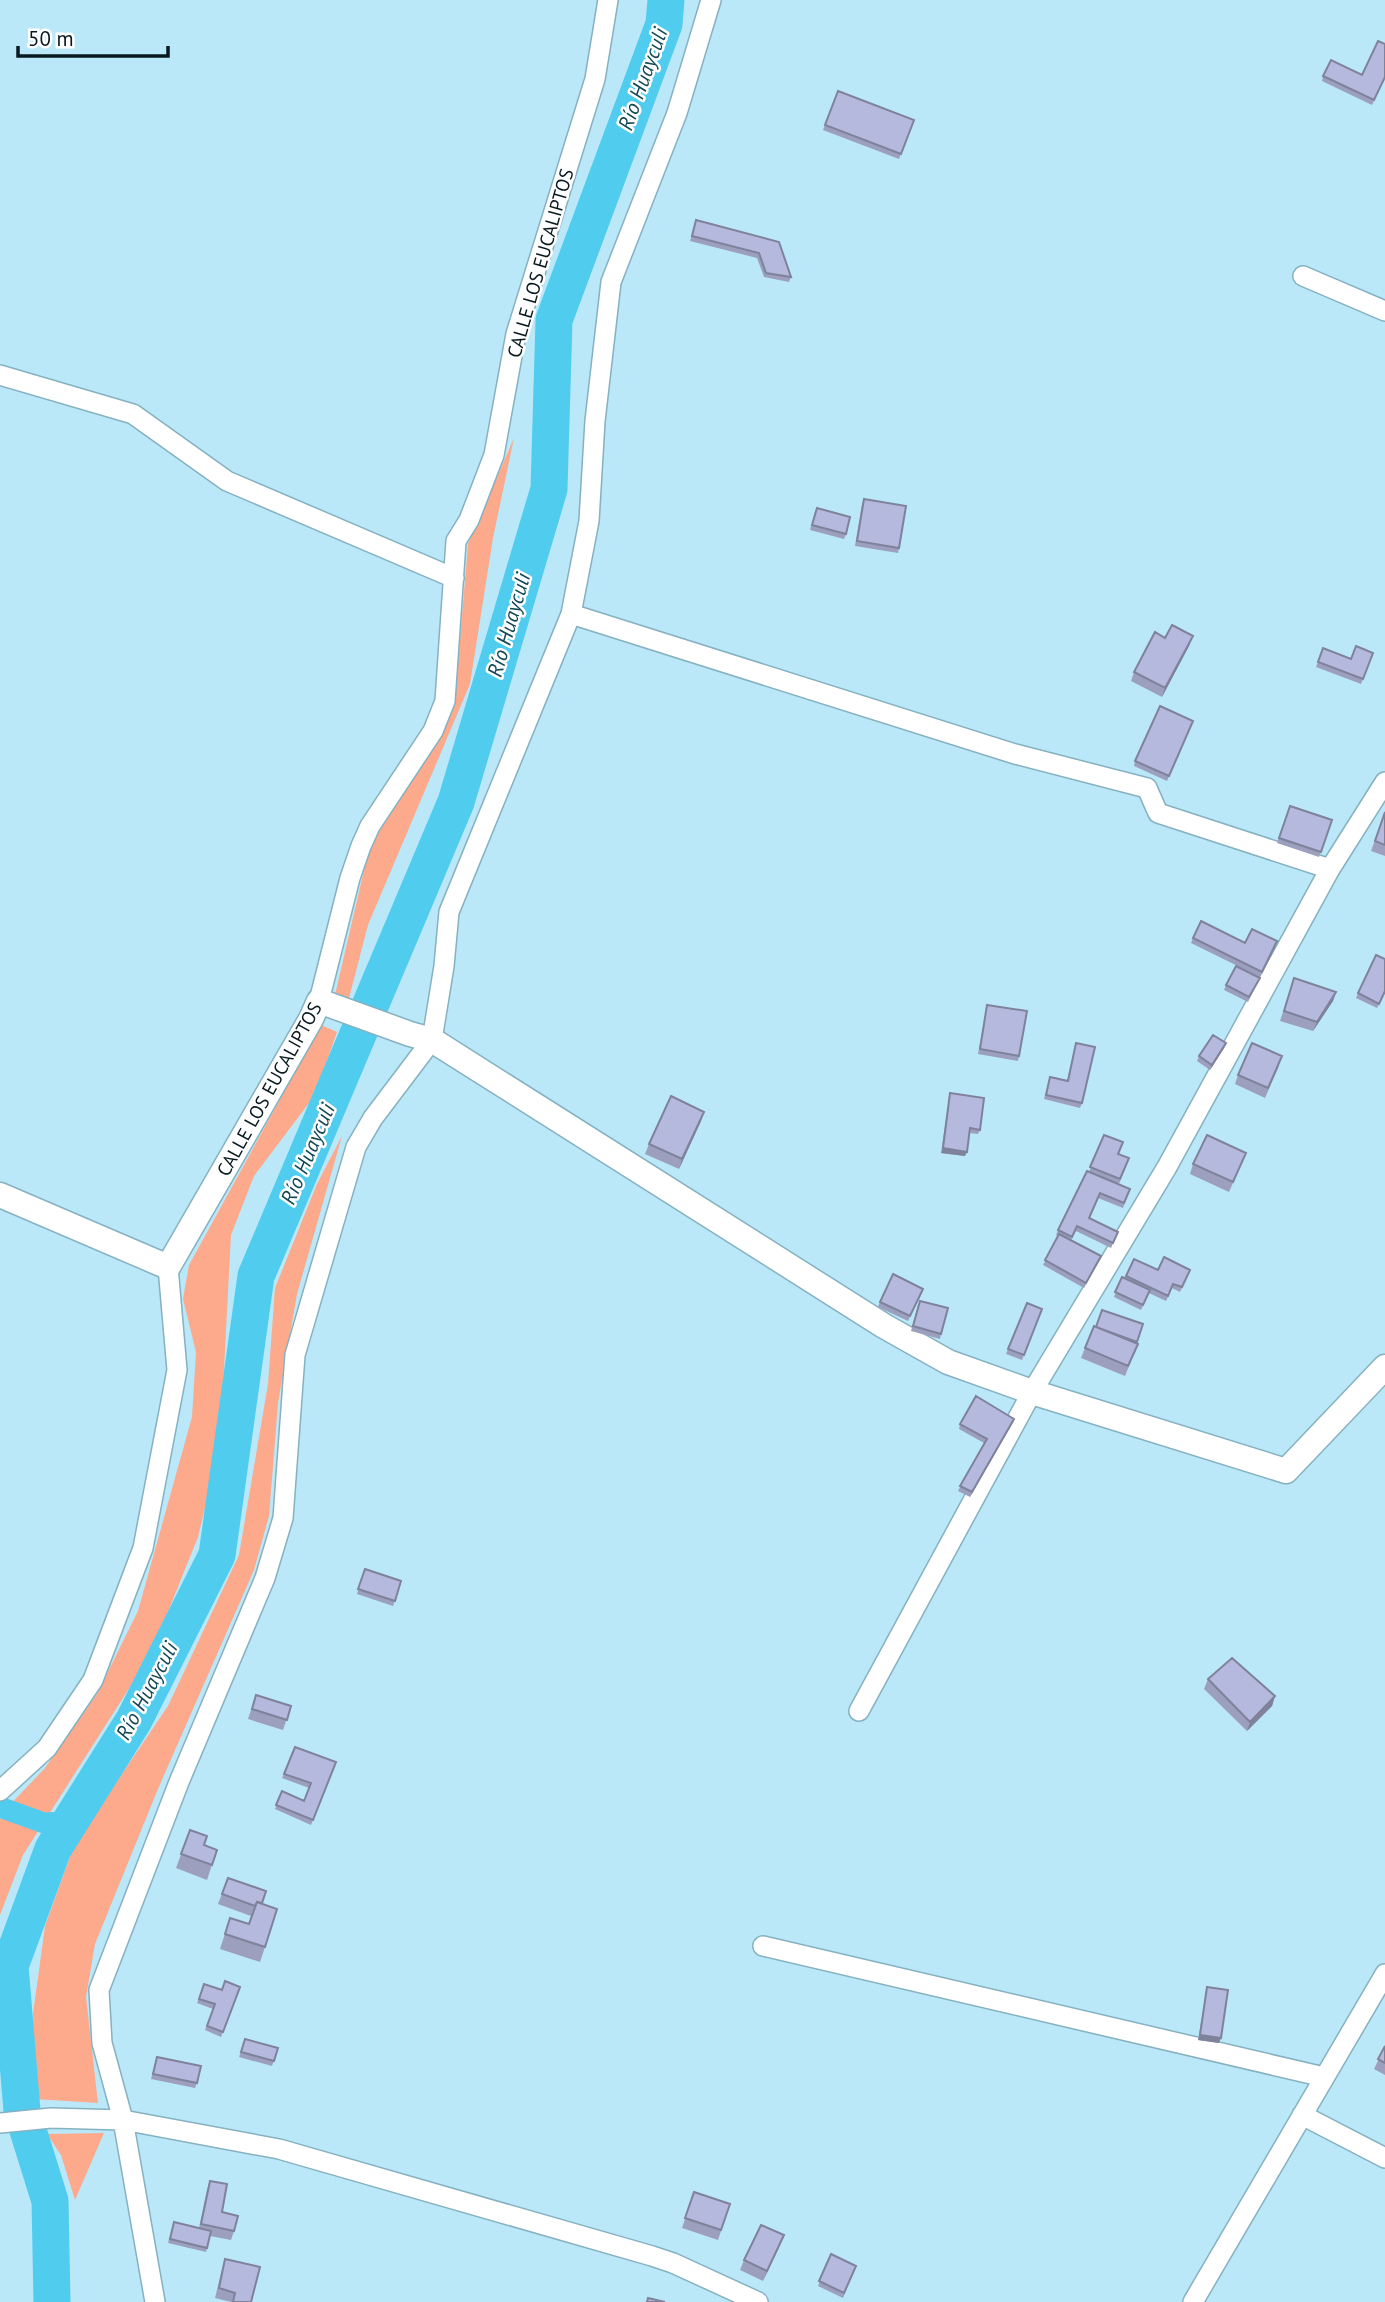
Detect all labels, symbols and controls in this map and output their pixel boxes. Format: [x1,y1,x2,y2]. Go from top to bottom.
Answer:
scale bar [18,14,168,58]
water label: Río Huayculi [612,23,674,134]
text: 50 m [28,25,74,52]
street label: CALLE LOS EUCALIPTOS [502,166,578,360]
water label: Río Huayculi [481,569,536,680]
street label: CALLE LOS EUCALIPTOS [211,998,327,1180]
water label: Río Huayculi [274,1099,341,1208]
water label: Río Huayculi [110,1637,184,1744]

